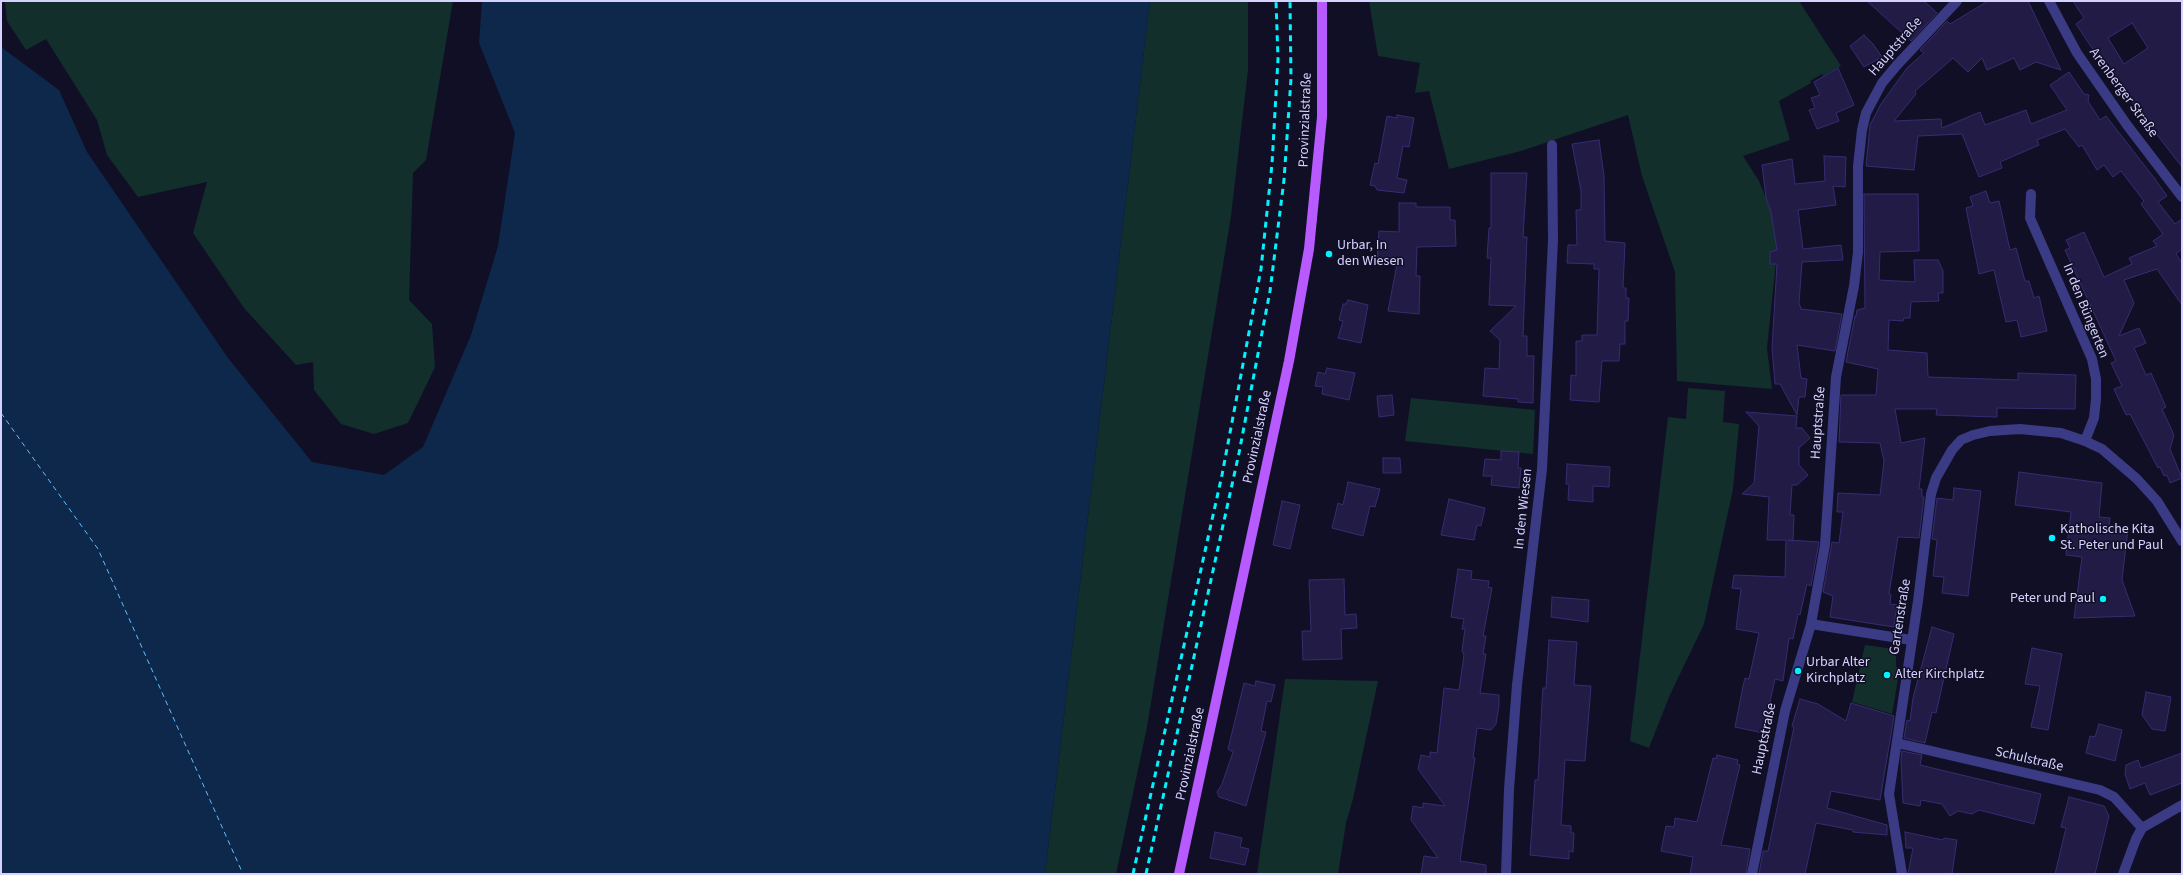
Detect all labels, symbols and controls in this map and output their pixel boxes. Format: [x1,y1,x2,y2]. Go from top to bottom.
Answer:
street label: Hauptstraße [1866,14,1926,80]
street label: Arenberger Straße [2085,45,2161,141]
street label: Provinzialstraße [1296,72,1316,168]
place label: Urbar, In den Wiesen [1337,238,1404,270]
marker: Urbar, In den Wiesen [1324,249,1334,259]
street label: In den Büngerten [2058,261,2112,361]
street label: Hauptstraße [1808,386,1830,460]
street label: Provinzialstraße [1240,389,1276,485]
street label: In den Wiesen [1511,468,1537,550]
place label: Katholische Kita St. Peter und Paul [2060,522,2163,554]
marker: Katholische Kita St. Peter und Paul [2047,533,2057,543]
street label: Gartenstraße [1887,578,1915,656]
place label: Peter und Paul [2010,591,2095,607]
marker: Peter und Paul [2098,594,2108,604]
place label: Urbar Alter Kirchplatz [1806,655,1870,688]
marker: Urbar Alter Kirchplatz [1793,666,1803,676]
place label: Alter Kirchplatz [1895,667,1984,683]
marker: Alter Kirchplatz [1882,670,1892,680]
street label: Hauptstraße [1749,702,1781,776]
street label: Provinzialstraße [1173,706,1209,802]
street label: Schulstraße [1993,744,2065,776]

